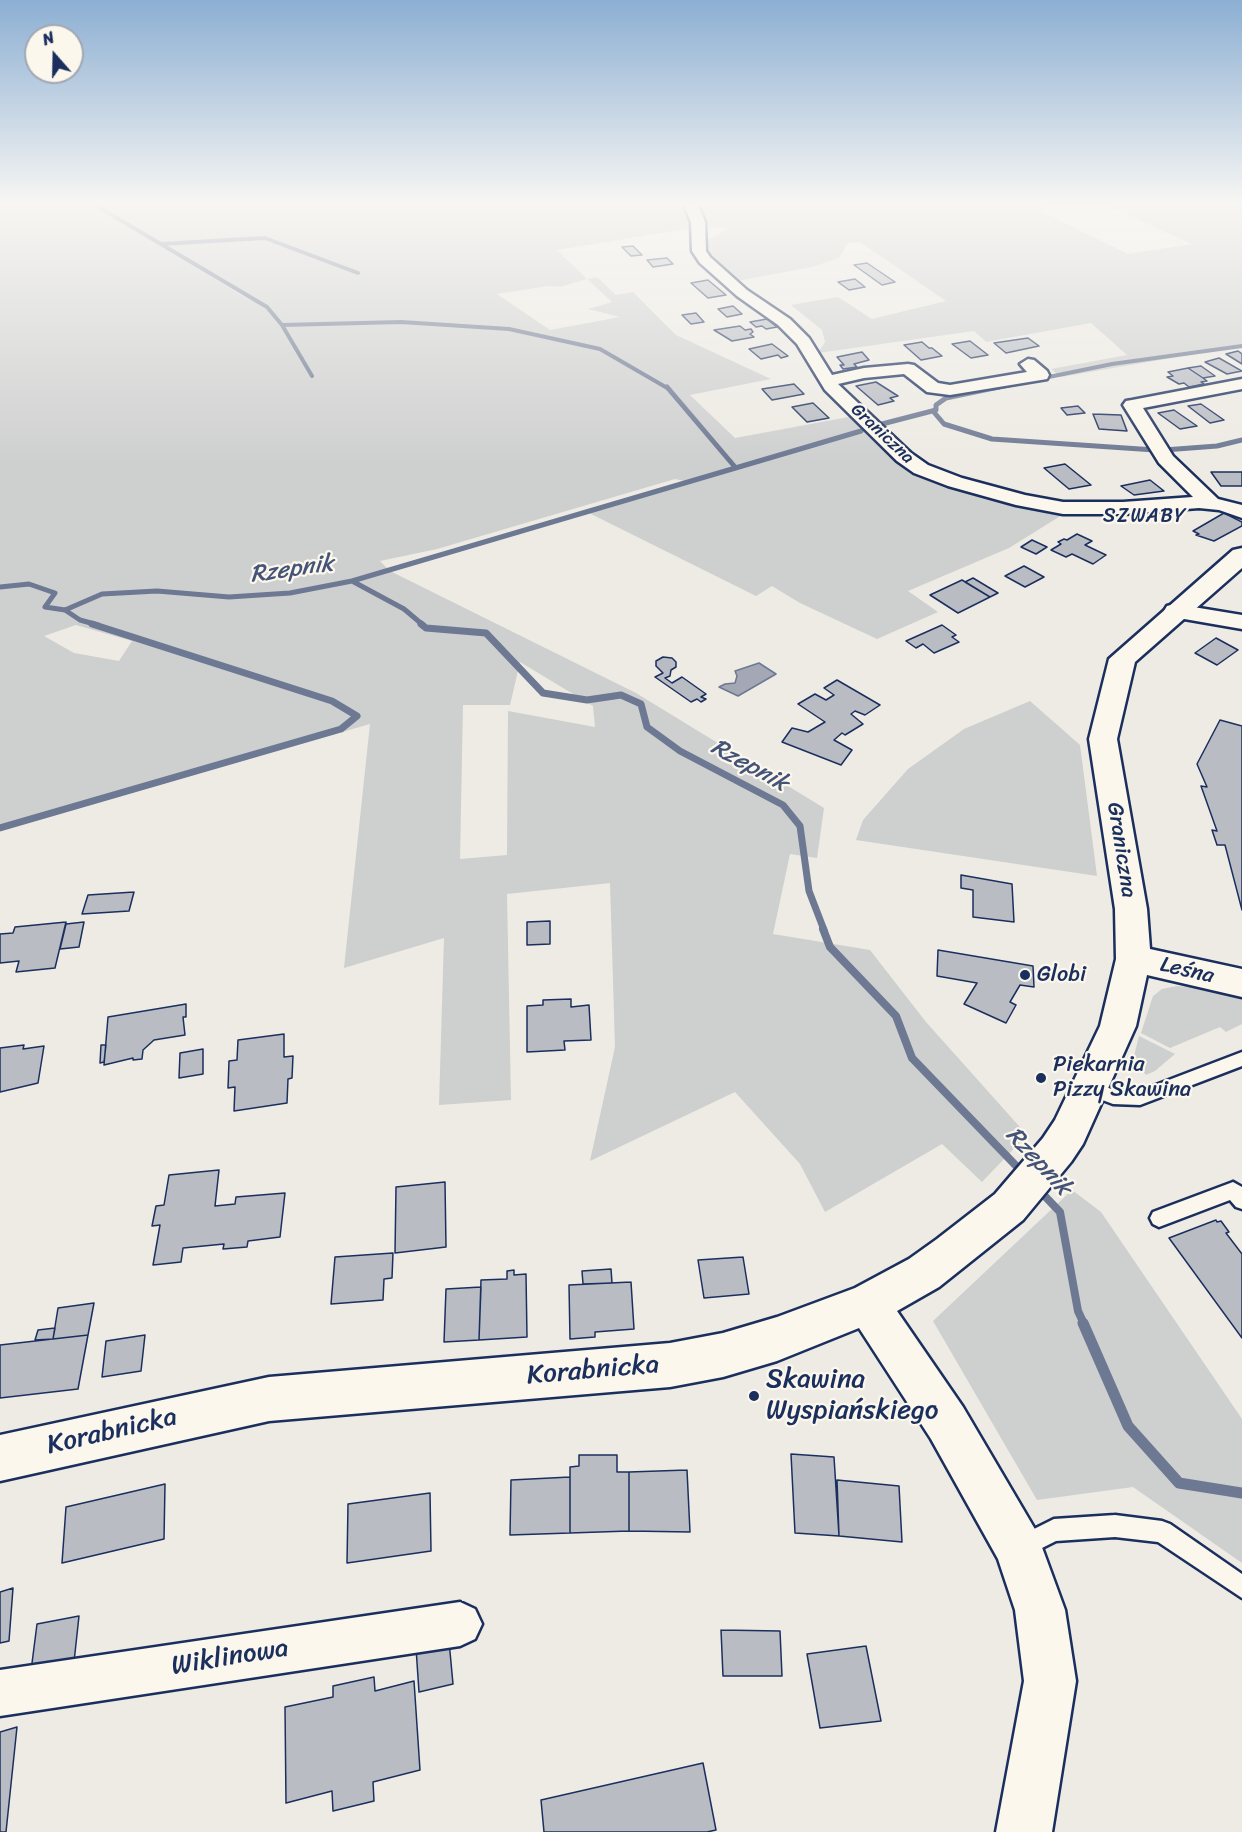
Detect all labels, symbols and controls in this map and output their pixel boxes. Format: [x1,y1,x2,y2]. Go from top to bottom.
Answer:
text: N [38,23,59,54]
north arrow [24,24,84,84]
street label: Graniczna [846,399,918,469]
district label: SZWABY [1102,505,1188,529]
water label: Rzepnik [249,550,335,590]
water label: Rzepnik [706,733,792,799]
street label: Graniczna [1100,801,1142,899]
street label: Leśna [1157,952,1217,990]
place label: Globi [1037,962,1086,988]
marker: Globi [1018,968,1032,982]
place label: Piekarnia Pizzy Skawina [1053,1052,1191,1104]
marker: Piekarnia Pizzy Skawina [1034,1071,1048,1085]
water label: Rzepnik [999,1122,1077,1202]
street label: Korabnicka [526,1349,660,1393]
place label: Skawina Wyspiańskiego [766,1364,939,1427]
marker: Skawina Wyspiańskiego [747,1389,761,1403]
street label: Korabnicka [44,1401,180,1463]
street label: Wiklinowa [169,1633,291,1683]

